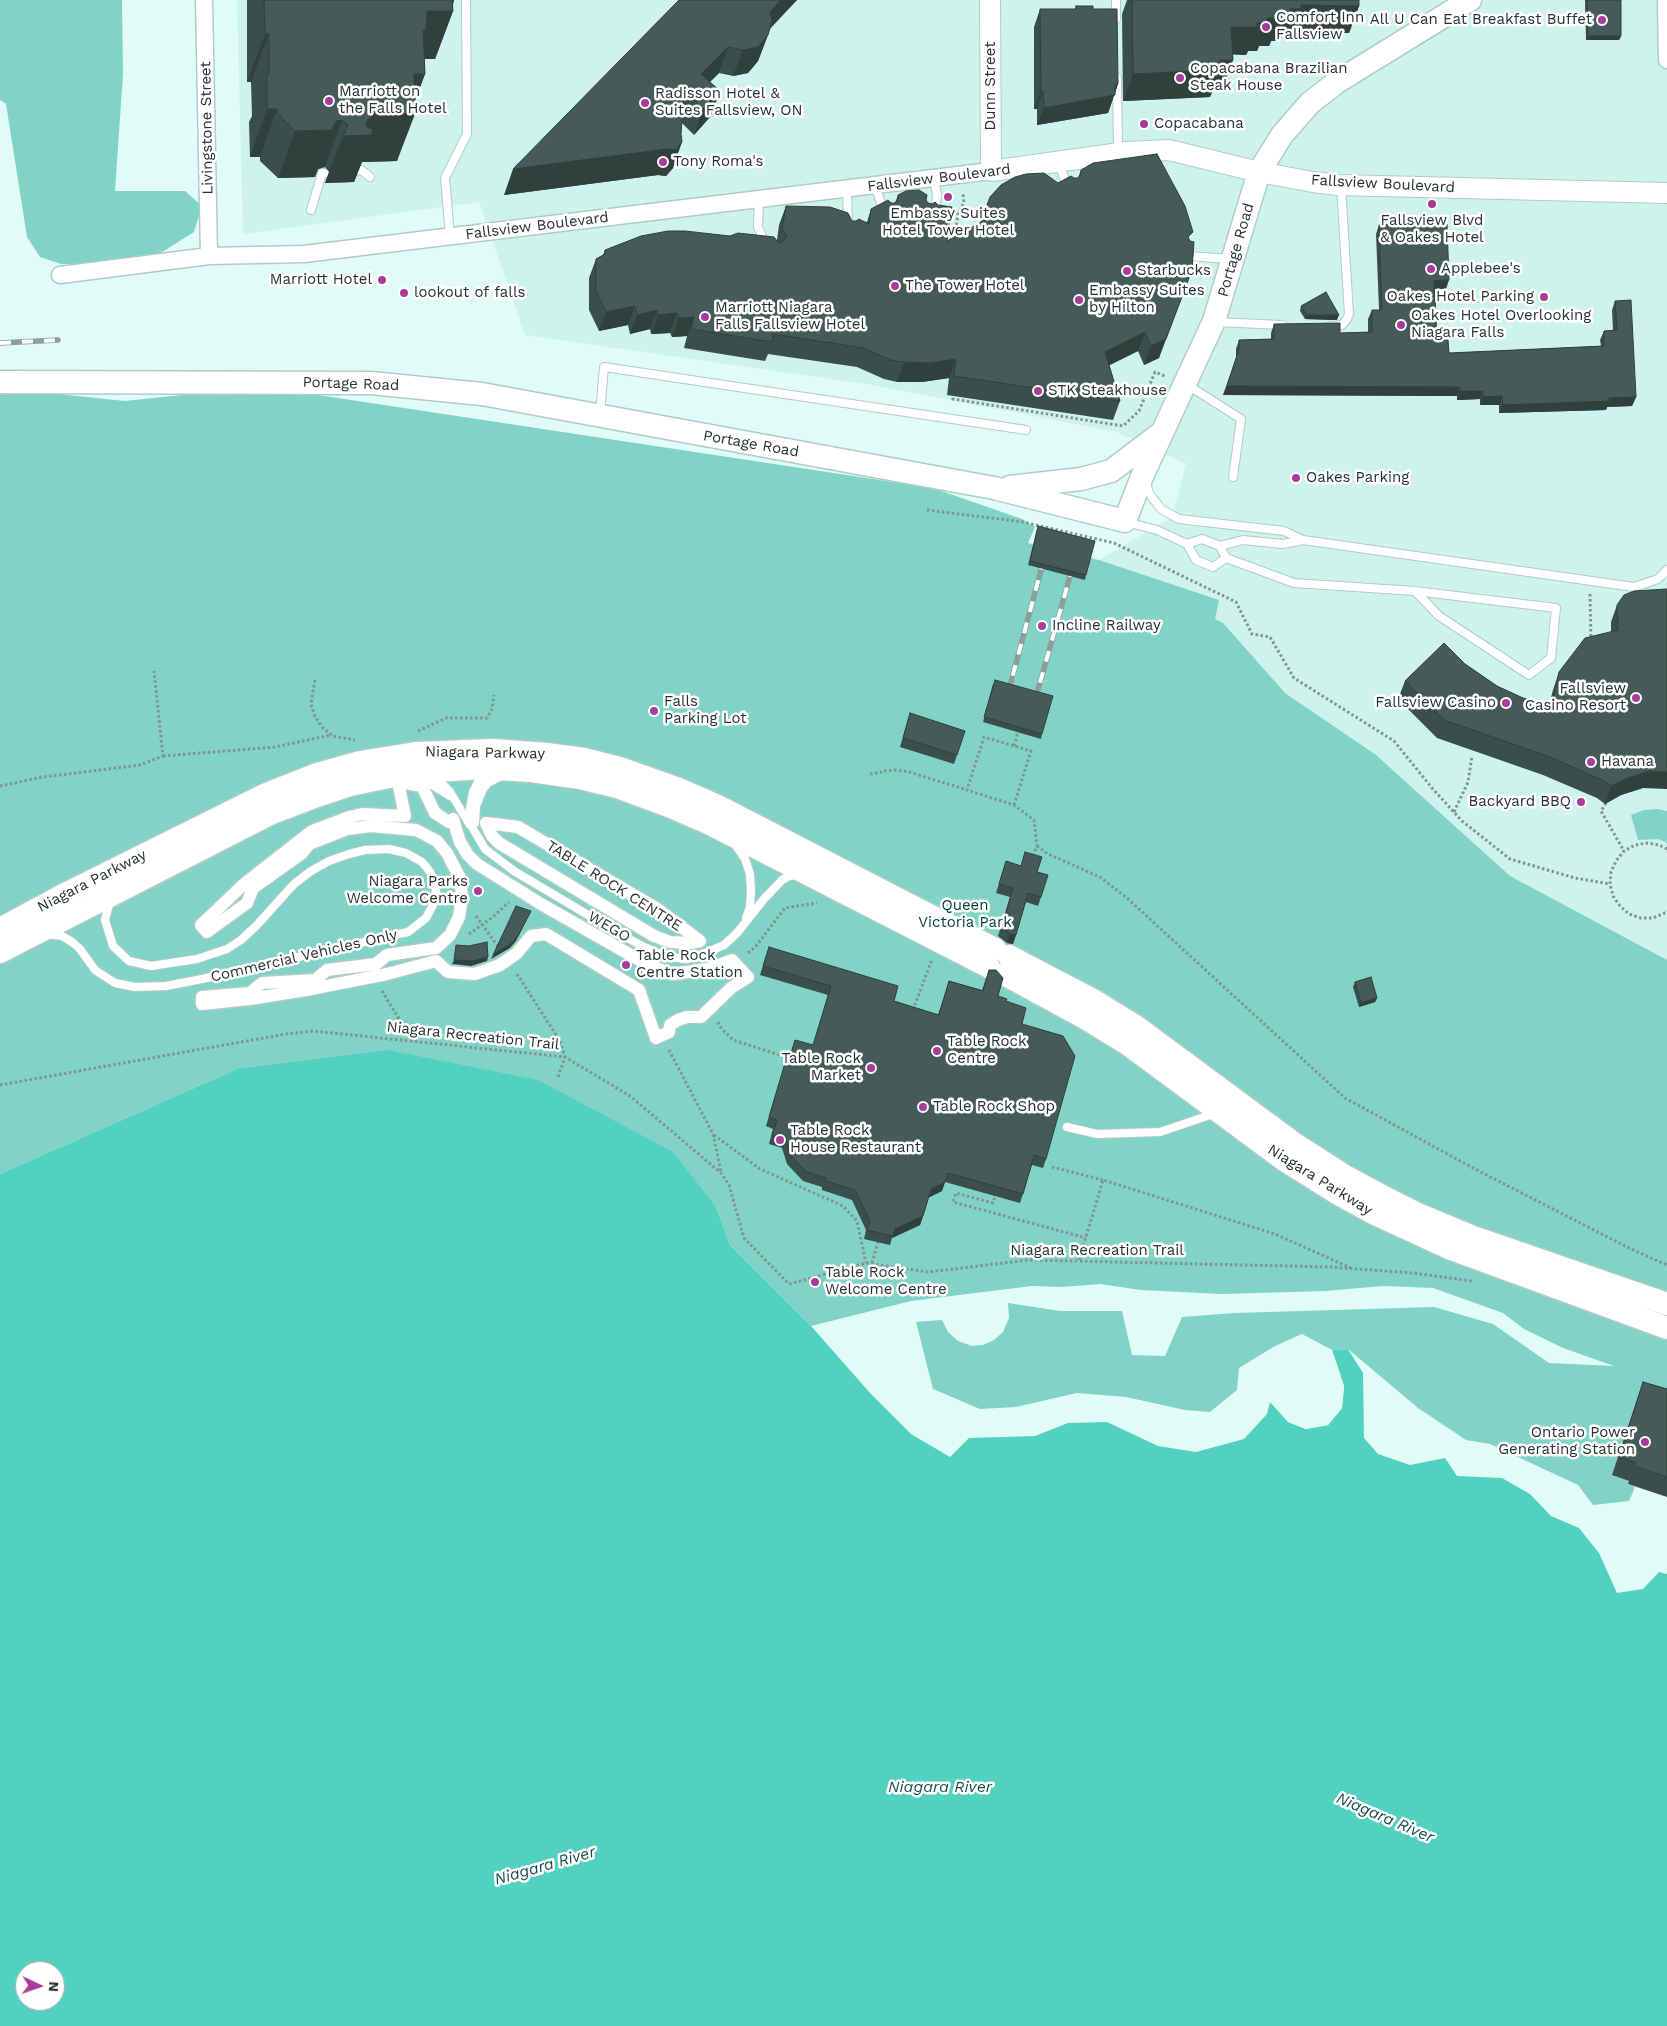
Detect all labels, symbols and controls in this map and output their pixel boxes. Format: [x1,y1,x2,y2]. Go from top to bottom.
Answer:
place label: Comfort Inn Fallsview [1276,9,1364,44]
place label: All U Can Eat Breakfast Buffet [1370,11,1592,29]
marker: All U Can Eat Breakfast Buffet [1596,14,1608,26]
marker: Comfort Inn Fallsview [1260,21,1272,33]
street label: Dunn Street [982,42,1000,130]
place label: Copacabana Brazilian Steak House [1190,60,1347,95]
street label: Livingstone Street [197,61,217,195]
marker: Copacabana Brazilian Steak House [1174,72,1186,84]
place label: Marriott on the Falls Hotel [339,83,447,118]
place label: Radisson Hotel & Suites Fallsview, ON [655,85,802,120]
marker: Marriott on the Falls Hotel [323,95,335,107]
marker: Radisson Hotel & Suites Fallsview, ON [639,97,651,109]
place label: Copacabana [1154,115,1244,133]
marker: Copacabana [1138,118,1150,130]
place label: Tony Roma's [673,153,763,171]
marker: Tony Roma's [657,156,669,168]
street label: Fallsview Boulevard [866,160,1012,196]
street label: Fallsview Boulevard [1311,171,1455,197]
marker: Embassy Suites Hotel Tower Hotel [942,191,954,203]
marker: Fallsview Blvd & Oakes Hotel [1426,198,1438,210]
street label: Portage Road [1214,201,1258,299]
place label: Embassy Suites Hotel Tower Hotel [882,205,1014,240]
street label: Fallsview Boulevard [464,208,610,244]
place label: Fallsview Blvd & Oakes Hotel [1380,212,1484,247]
place label: Applebee's [1441,260,1521,278]
place label: Starbucks [1137,262,1211,280]
marker: Applebee's [1425,263,1437,275]
marker: Starbucks [1121,265,1133,277]
place label: Marriott Hotel [270,271,372,289]
marker: Marriott Hotel [376,274,388,286]
place label: The Tower Hotel [905,277,1024,295]
marker: The Tower Hotel [889,280,901,292]
place label: Embassy Suites by Hilton [1089,282,1205,317]
place label: lookout of falls [414,284,525,302]
marker: lookout of falls [398,287,410,299]
place label: Oakes Hotel Parking [1386,288,1534,306]
marker: Oakes Hotel Parking [1538,291,1550,303]
marker: Embassy Suites by Hilton [1073,294,1085,306]
place label: Marriott Niagara Falls Fallsview Hotel [715,299,865,334]
place label: Oakes Hotel Overlooking Niagara Falls [1411,307,1591,342]
marker: Marriott Niagara Falls Fallsview Hotel [699,311,711,323]
marker: Oakes Hotel Overlooking Niagara Falls [1395,319,1407,331]
street label: Portage Road [302,373,400,395]
place label: STK Steakhouse [1048,382,1167,400]
marker: STK Steakhouse [1032,385,1044,397]
street label: Portage Road [702,427,800,461]
place label: Oakes Parking [1306,469,1409,487]
marker: Oakes Parking [1290,472,1302,484]
place label: Incline Railway [1052,617,1161,635]
marker: Incline Railway [1036,620,1048,632]
place label: Fallsview Casino Resort [1525,680,1626,715]
marker: Fallsview Casino Resort [1630,692,1642,704]
place label: Falls Parking Lot [664,693,747,728]
place label: Fallsview Casino [1375,694,1496,712]
marker: Fallsview Casino [1500,697,1512,709]
marker: Falls Parking Lot [648,705,660,717]
street label: Niagara Parkway [425,743,545,763]
place label: Havana [1601,753,1654,771]
marker: Havana [1585,756,1597,768]
place label: Backyard BBQ [1469,793,1571,811]
marker: Backyard BBQ [1575,796,1587,808]
street label: TABLE ROCK CENTRE [543,837,685,935]
street label: Niagara Parkway [34,846,150,916]
place label: Niagara Parks Welcome Centre [346,873,468,908]
marker: Niagara Parks Welcome Centre [472,885,484,897]
park label: Queen Victoria Park [918,897,1012,932]
street label: WEGO [585,908,633,946]
street label: Commercial Vehicles Only [209,926,399,986]
place label: Table Rock Centre Station [636,947,743,982]
marker: Table Rock Centre Station [620,959,632,971]
street label: Niagara Recreation Trail [386,1018,560,1054]
place label: Table Rock Centre [947,1033,1026,1068]
marker: Table Rock Centre [931,1045,943,1057]
place label: Table Rock Market [782,1050,861,1085]
marker: Table Rock Market [865,1062,877,1074]
place label: Table Rock Shop [933,1098,1055,1116]
marker: Table Rock Shop [917,1101,929,1113]
place label: Table Rock House Restaurant [790,1122,921,1157]
marker: Table Rock House Restaurant [774,1134,786,1146]
street label: Niagara Parkway [1264,1141,1376,1219]
street label: Niagara Recreation Trail [1010,1242,1184,1260]
place label: Table Rock Welcome Centre [825,1264,947,1299]
marker: Table Rock Welcome Centre [809,1276,821,1288]
place label: Ontario Power Generating Station [1498,1424,1635,1459]
marker: Ontario Power Generating Station [1639,1436,1651,1448]
water label: Niagara River [888,1777,992,1797]
water label: Niagara River [1333,1789,1437,1847]
water label: Niagara River [492,1842,598,1890]
north arrow [15,1961,65,2011]
text: N [46,1981,62,1992]

